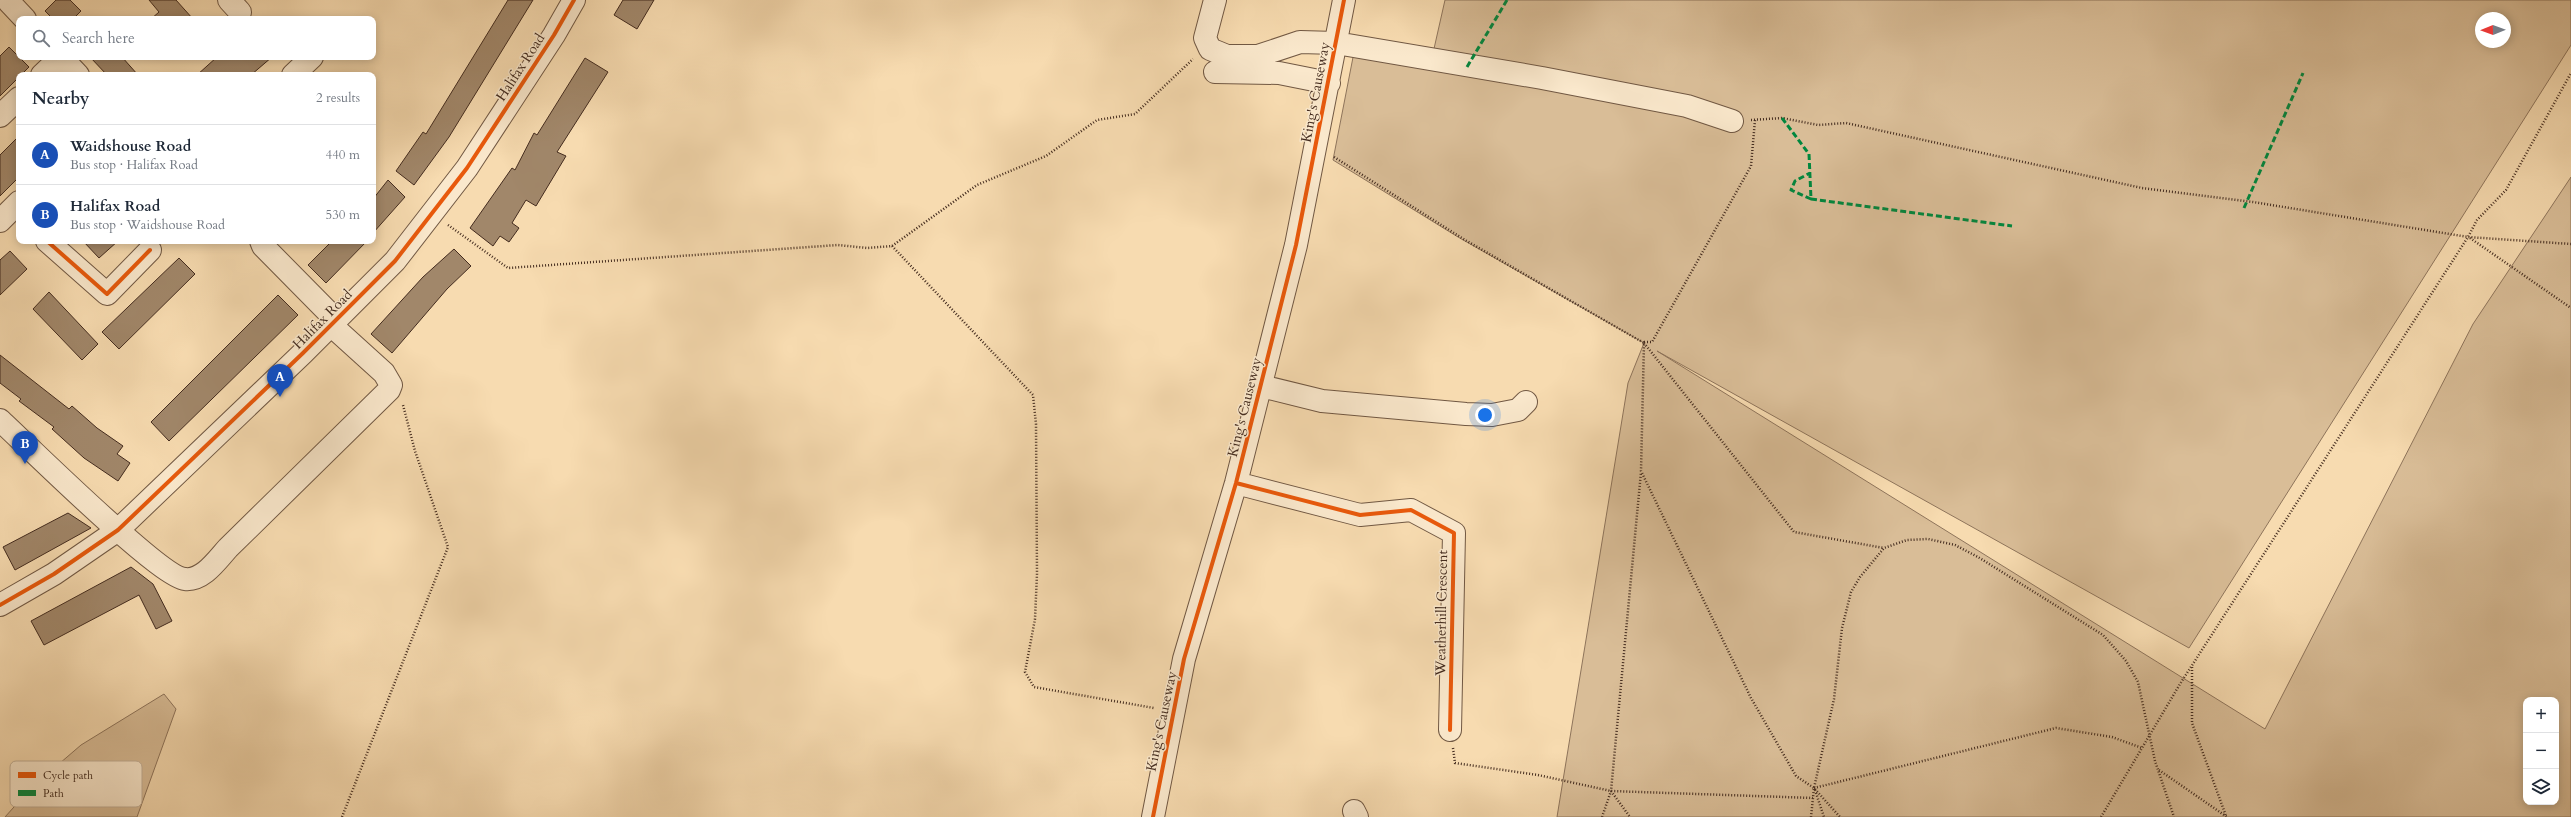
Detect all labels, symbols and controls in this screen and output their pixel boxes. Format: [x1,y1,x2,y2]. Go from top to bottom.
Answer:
north arrow [2475,12,2511,48]
search box [16,16,376,60]
icon: search [30,27,52,49]
text: Search here [62,28,135,48]
street label: Halifax Road [491,29,550,105]
street label: King's Causeway [1296,40,1335,144]
text: Nearby [32,87,89,110]
text: 2 results [316,89,360,107]
text: Waidshouse Road [70,136,191,156]
text: A [40,146,50,164]
text: 440 m [326,146,360,164]
text: Bus stop · Halifax Road [70,156,198,174]
text: Halifax Road [70,196,160,216]
text: B [40,206,50,224]
text: 530 m [326,206,360,224]
text: Bus stop · Waidshouse Road [70,216,225,234]
street label: Halifax Road [288,285,357,353]
street label: King's Causeway [1223,355,1266,459]
pin: A [267,364,293,397]
your location [1475,405,1495,425]
pin: B [12,431,38,464]
street label: Weatherhill Crescent [1431,549,1452,677]
street label: King's Causeway [1142,669,1182,773]
map controls [2523,697,2559,805]
button: + [2523,697,2559,733]
button: − [2523,733,2559,769]
legend [10,761,142,807]
text: Cycle path [43,768,93,783]
button: layers [2523,769,2559,805]
text: Path [43,786,64,801]

